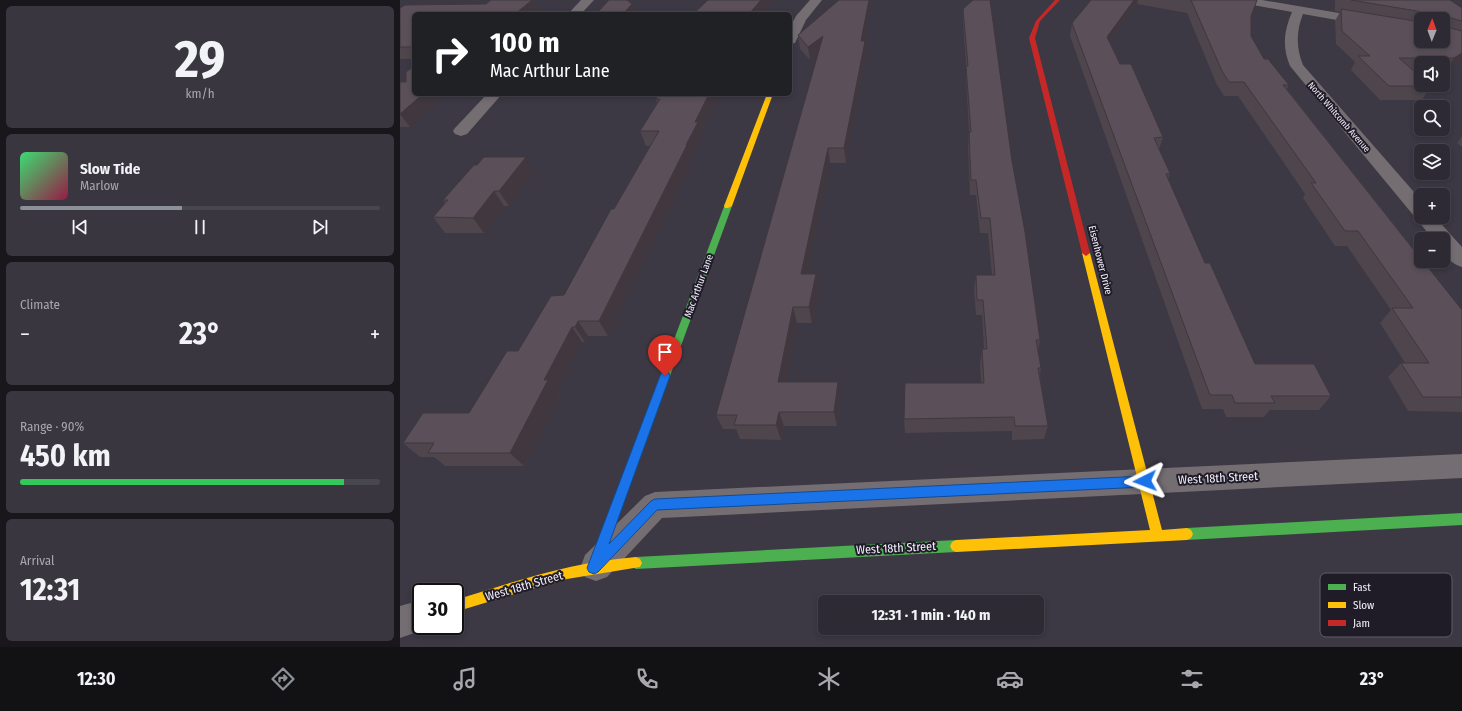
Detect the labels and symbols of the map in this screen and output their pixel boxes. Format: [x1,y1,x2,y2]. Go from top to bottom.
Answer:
north arrow [1414,12,1450,48]
street label: North Whitcomb Avenue [1306,80,1372,154]
street label: Eisenhower Drive [1086,224,1114,296]
street label: Mac Arthur Lane [682,253,716,319]
pin [648,335,682,376]
position arrow [1124,460,1166,502]
street label: West 18th Street [1178,469,1258,487]
street label: West 18th Street [856,539,936,557]
street label: West 18th Street [484,568,564,604]
legend [1320,573,1452,637]
text: Fast [1353,581,1371,594]
speed limit sign: 30 [412,583,464,635]
text: Slow [1353,599,1374,612]
text: Jam [1353,617,1370,630]

